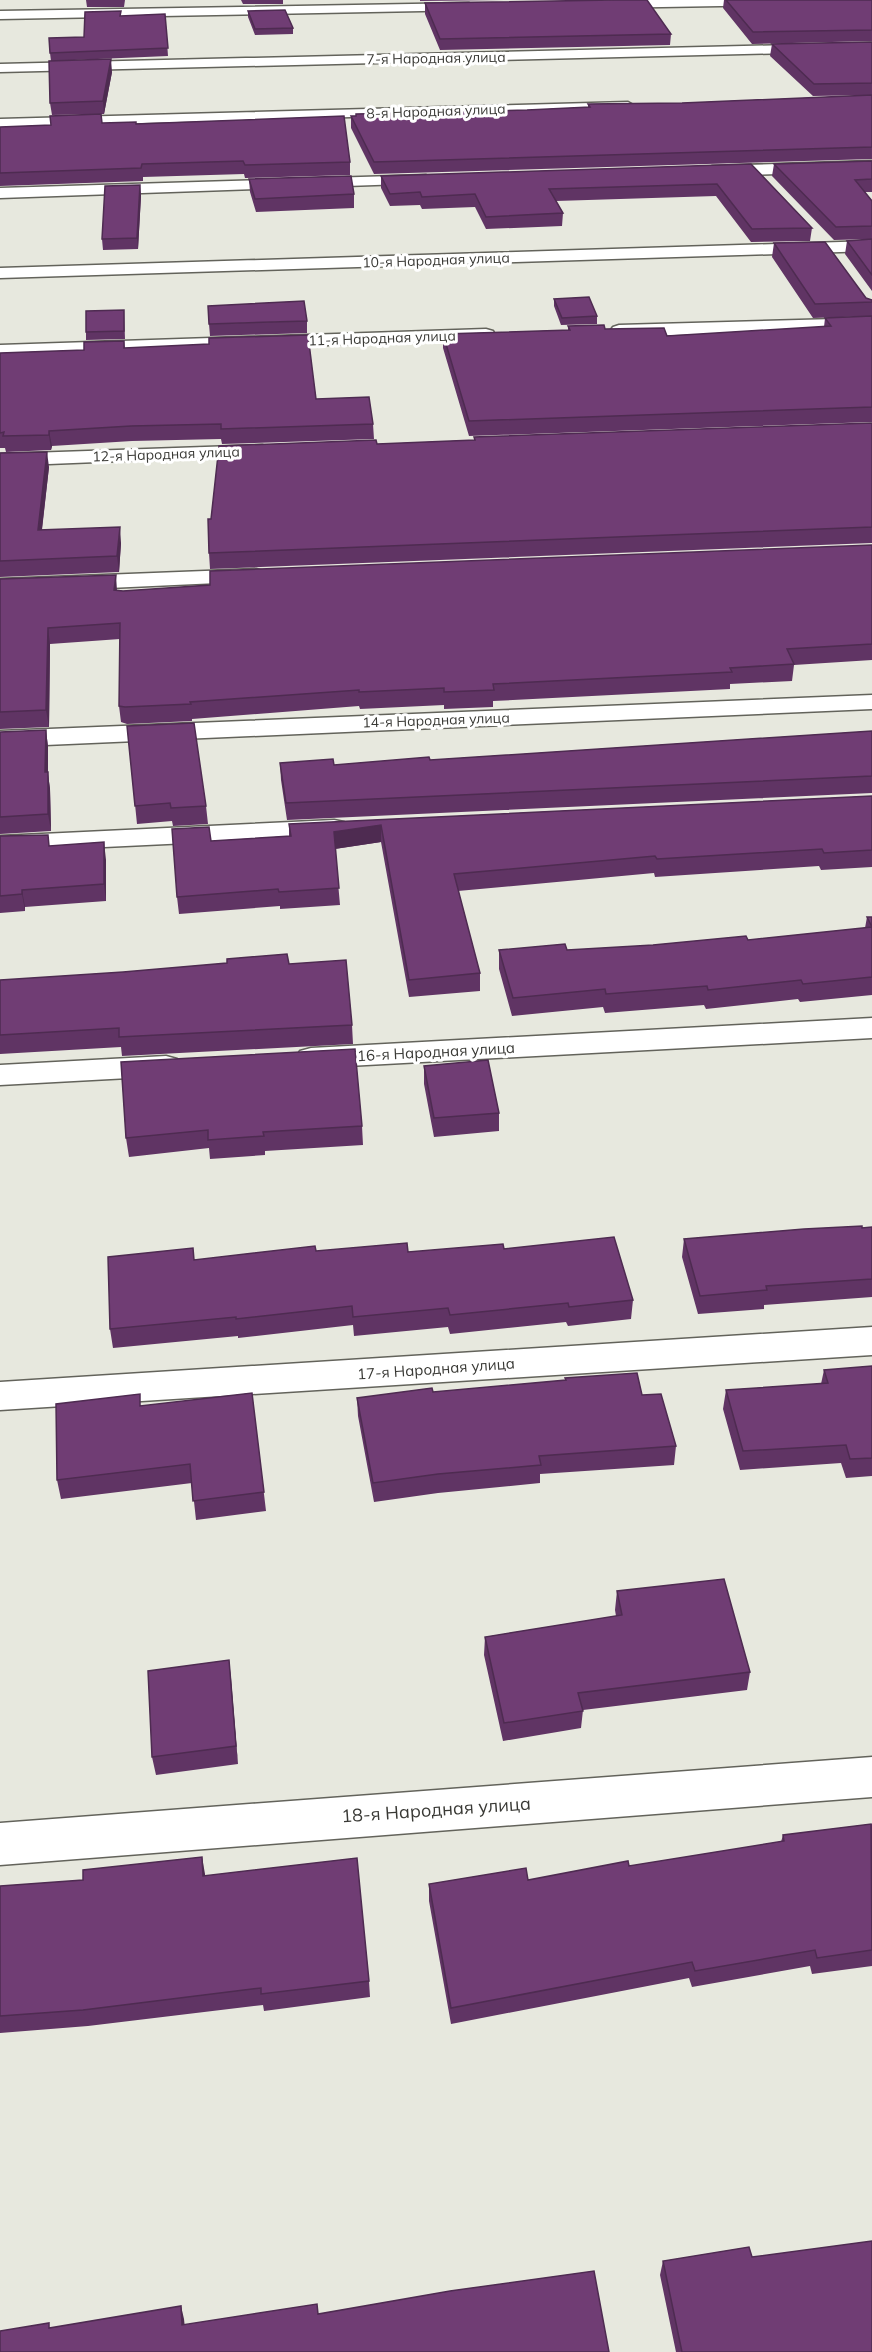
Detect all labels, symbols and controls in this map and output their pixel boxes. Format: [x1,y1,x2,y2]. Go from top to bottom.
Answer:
street label: 7-я Народная улица [366,48,506,68]
street label: 8-я Народная улица [366,100,506,122]
street label: 10-я Народная улица [362,248,510,272]
street label: 11-я Народная улица [308,326,456,350]
street label: 12-я Народная улица [92,442,240,466]
street label: 14-я Народная улица [362,708,510,732]
street label: 16-я Народная улица [356,1038,515,1065]
street label: 17-я Народная улица [356,1354,516,1383]
street label: 18-я Народная улица [340,1791,531,1828]

